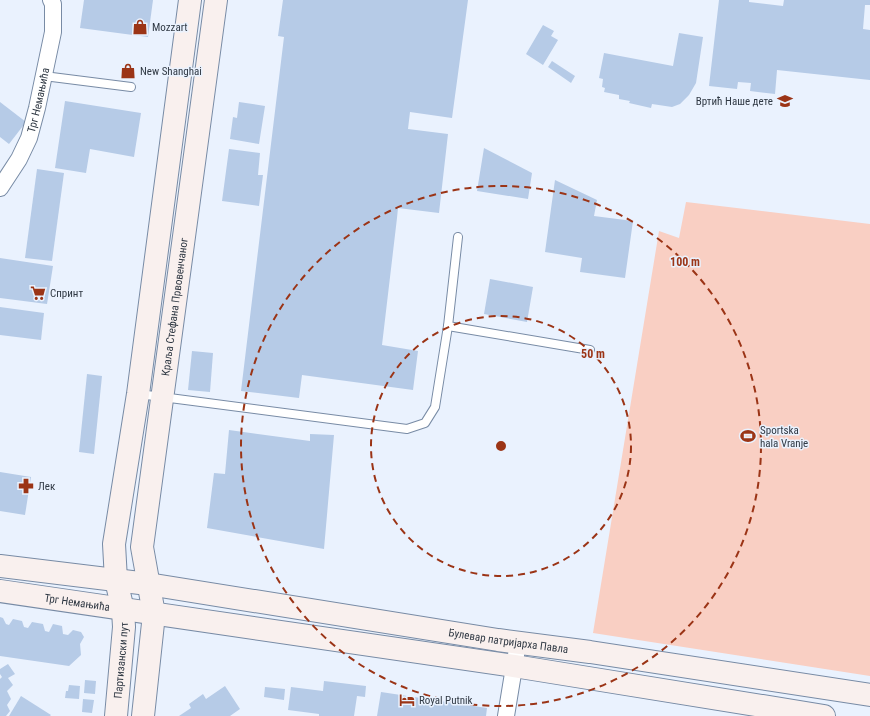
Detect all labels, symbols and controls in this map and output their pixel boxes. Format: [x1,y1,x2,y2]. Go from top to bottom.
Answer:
shop icon: Mozzart [131,18,149,36]
place label: Mozzart [152,21,188,34]
shop icon: New Shanghai [119,62,137,80]
place label: New Shanghai [140,65,202,78]
street label: Трг Немањића [24,66,52,134]
school or university icon: Вртић Наше дете [776,92,794,110]
place label: Вртић Наше дете [696,95,773,108]
street label: Краља Стефана Првовенчаног [159,237,190,377]
text: 100 m [670,255,700,269]
supermarket icon: Спринт [29,284,47,302]
place label: Спринт [50,287,83,300]
text: 50 m [581,347,605,361]
place label: Sportska hala Vranje [760,424,808,450]
sports icon: Sportska hala Vranje [739,427,757,445]
centre of rings [494,439,508,453]
pharmacy icon: Лек [17,477,35,495]
place label: Лек [38,480,56,493]
street label: Трг Немањића [44,591,111,613]
street label: Партизански пут [111,621,131,699]
street label: Булевар патријарха Павла [448,626,569,656]
hotel icon: Royal Putnik [398,691,416,709]
place label: Royal Putnik [419,694,473,707]

